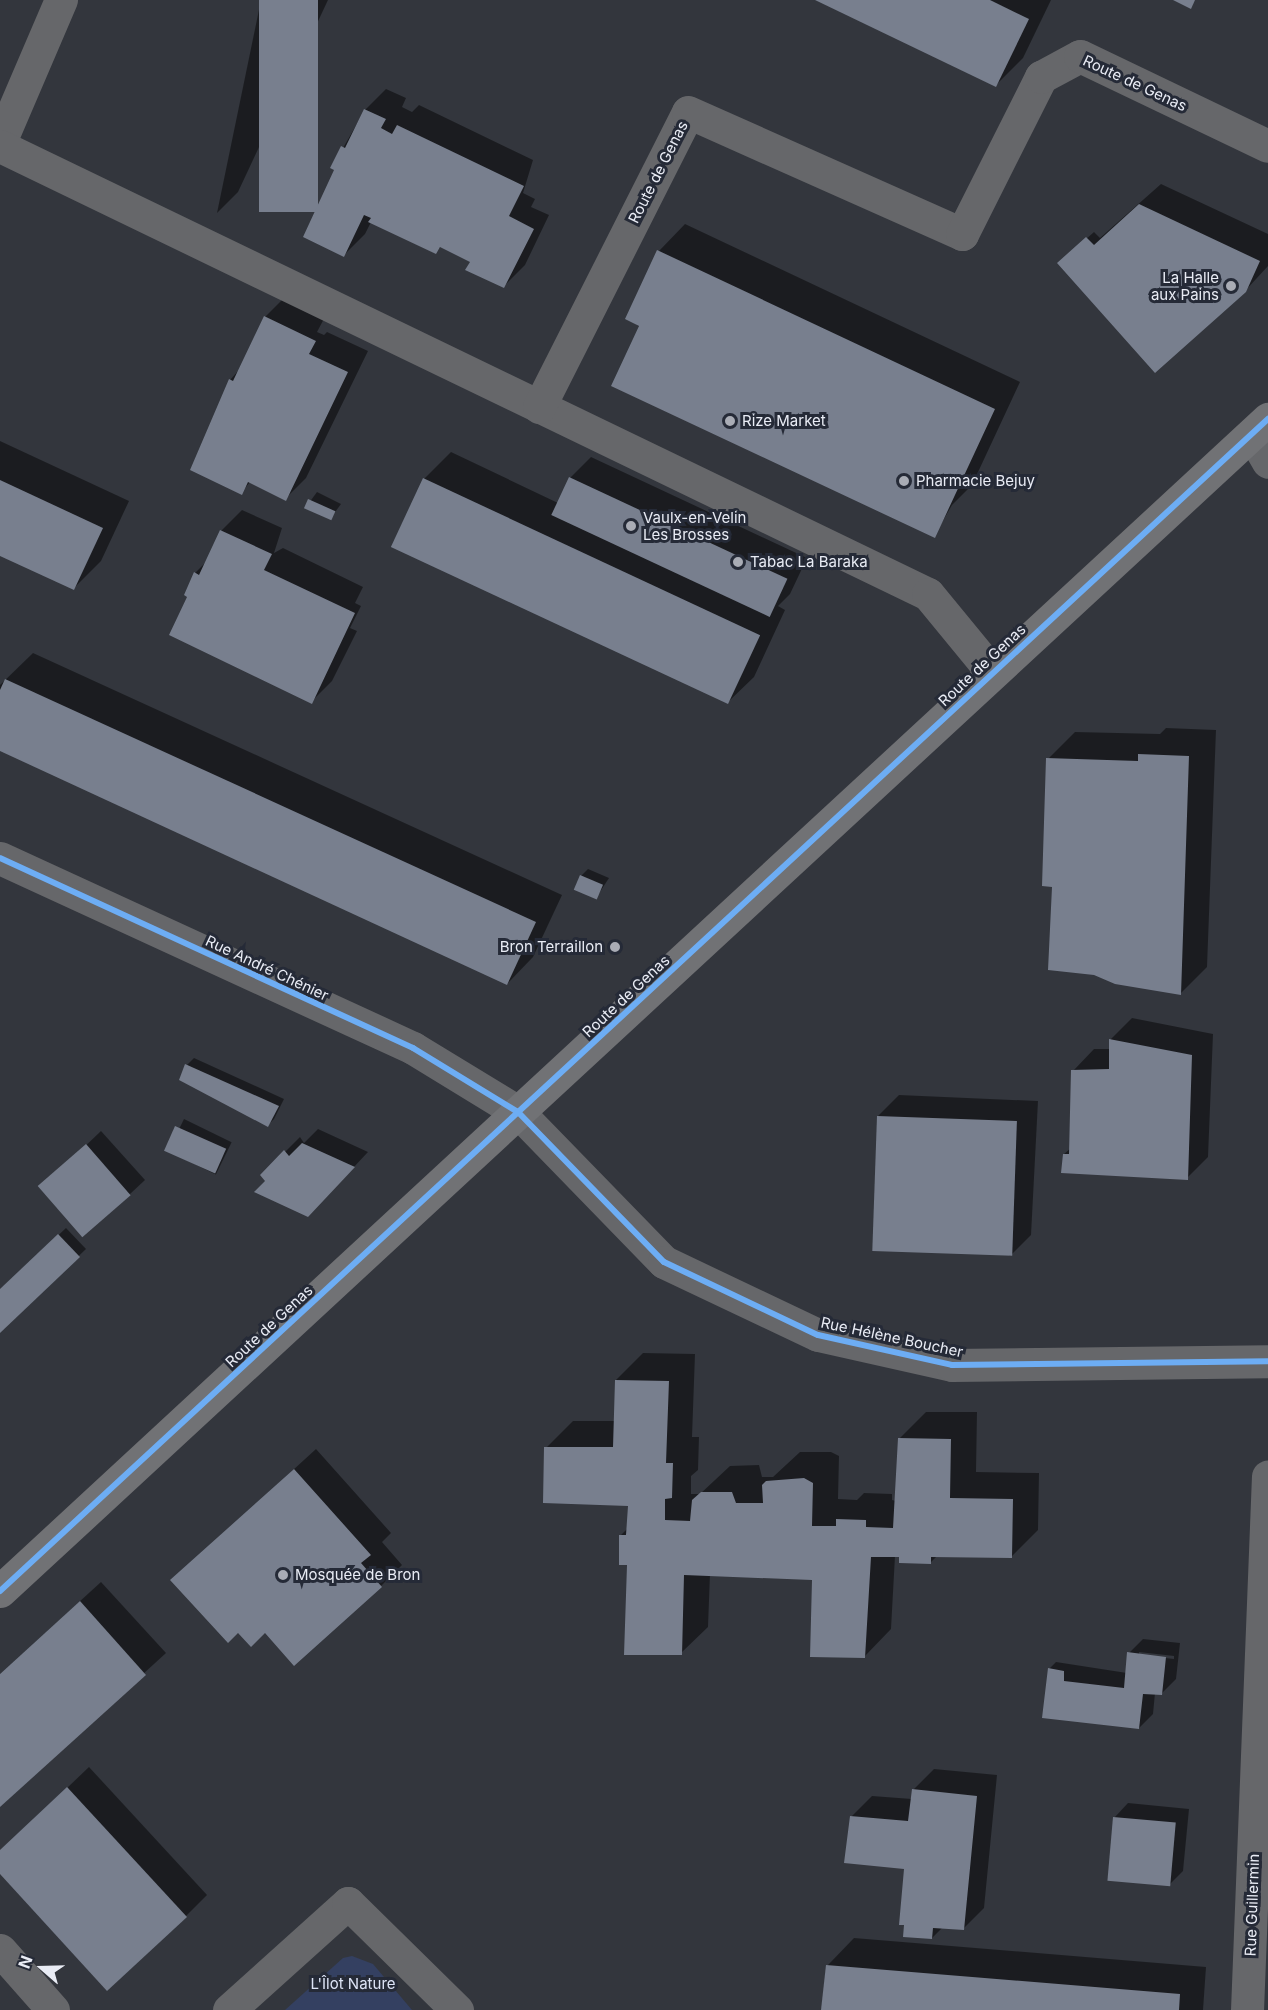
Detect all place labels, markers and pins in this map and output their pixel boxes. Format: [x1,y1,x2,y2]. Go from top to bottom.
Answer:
place label: La Halle aux Pains [1151,268,1219,303]
marker: La Halle aux Pains [1224,279,1238,293]
place label: Rize Market [742,412,826,430]
marker: Rize Market [723,414,737,428]
place label: Pharmacie Bejuy [916,472,1035,490]
marker: Pharmacie Bejuy [897,474,911,488]
place label: Vaulx-en-Velin Les Brosses [643,508,746,543]
marker: Vaulx-en-Velin Les Brosses [624,519,638,533]
place label: Tabac La Baraka [750,553,868,571]
marker: Tabac La Baraka [731,555,745,569]
place label: Bron Terraillon [500,938,603,956]
marker: Bron Terraillon [608,940,622,954]
place label: Mosquée de Bron [295,1566,420,1584]
marker: Mosquée de Bron [276,1568,290,1582]

